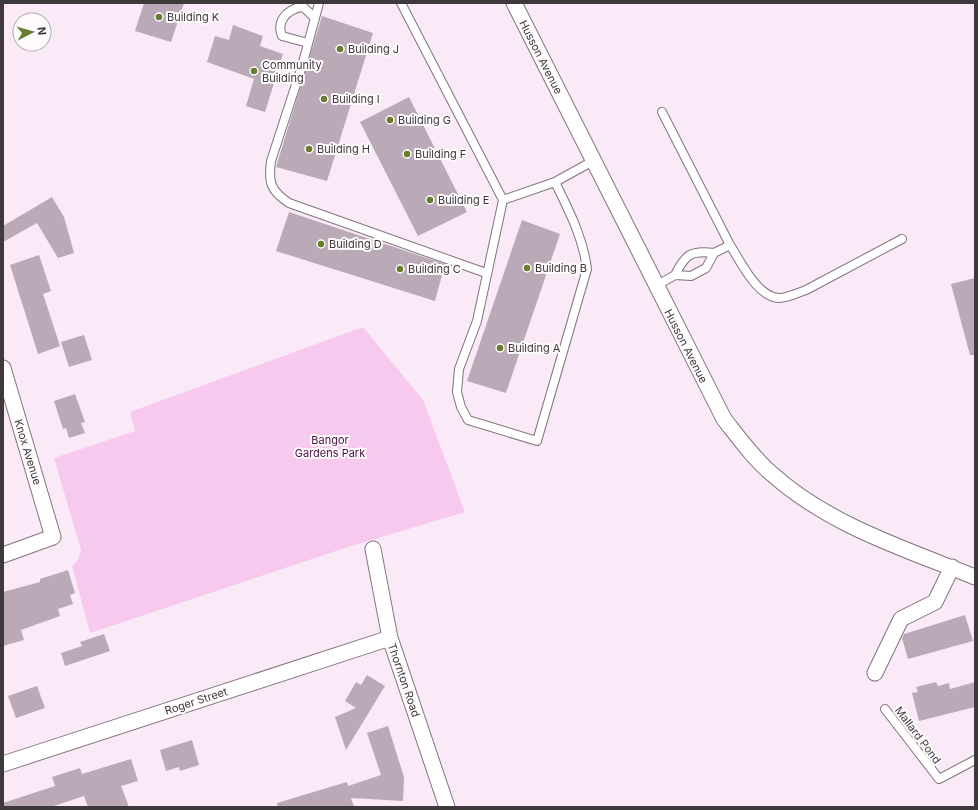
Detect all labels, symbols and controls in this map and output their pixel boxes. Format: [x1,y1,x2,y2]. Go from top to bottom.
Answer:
place label: Building K [167,10,220,24]
north arrow [12,12,52,52]
marker: Building K [154,12,164,22]
street label: Husson Avenue [516,18,566,96]
text: N [35,26,49,36]
place label: Building J [348,42,399,56]
marker: Building J [335,44,345,54]
place label: Community Building [262,58,322,85]
marker: Community Building [249,66,259,76]
place label: Building I [332,92,380,106]
marker: Building I [319,94,329,104]
place label: Building G [398,113,451,127]
marker: Building G [385,115,395,125]
place label: Building H [317,142,370,156]
marker: Building H [304,144,314,154]
place label: Building F [415,147,466,161]
marker: Building F [402,149,412,159]
place label: Building E [438,193,489,207]
marker: Building E [425,195,435,205]
place label: Building D [329,237,382,251]
marker: Building D [316,239,326,249]
place label: Building B [535,261,587,275]
place label: Building C [408,262,461,276]
marker: Building B [522,263,532,273]
marker: Building C [395,264,405,274]
street label: Husson Avenue [661,307,711,385]
place label: Building A [508,341,561,355]
marker: Building A [495,343,505,353]
street label: Knox Avenue [11,417,45,487]
park label: Bangor Gardens Park [295,433,365,460]
street label: Thornton Road [385,641,423,719]
street label: Roger Street [163,684,229,718]
street label: Mallard Pond [892,704,944,766]

